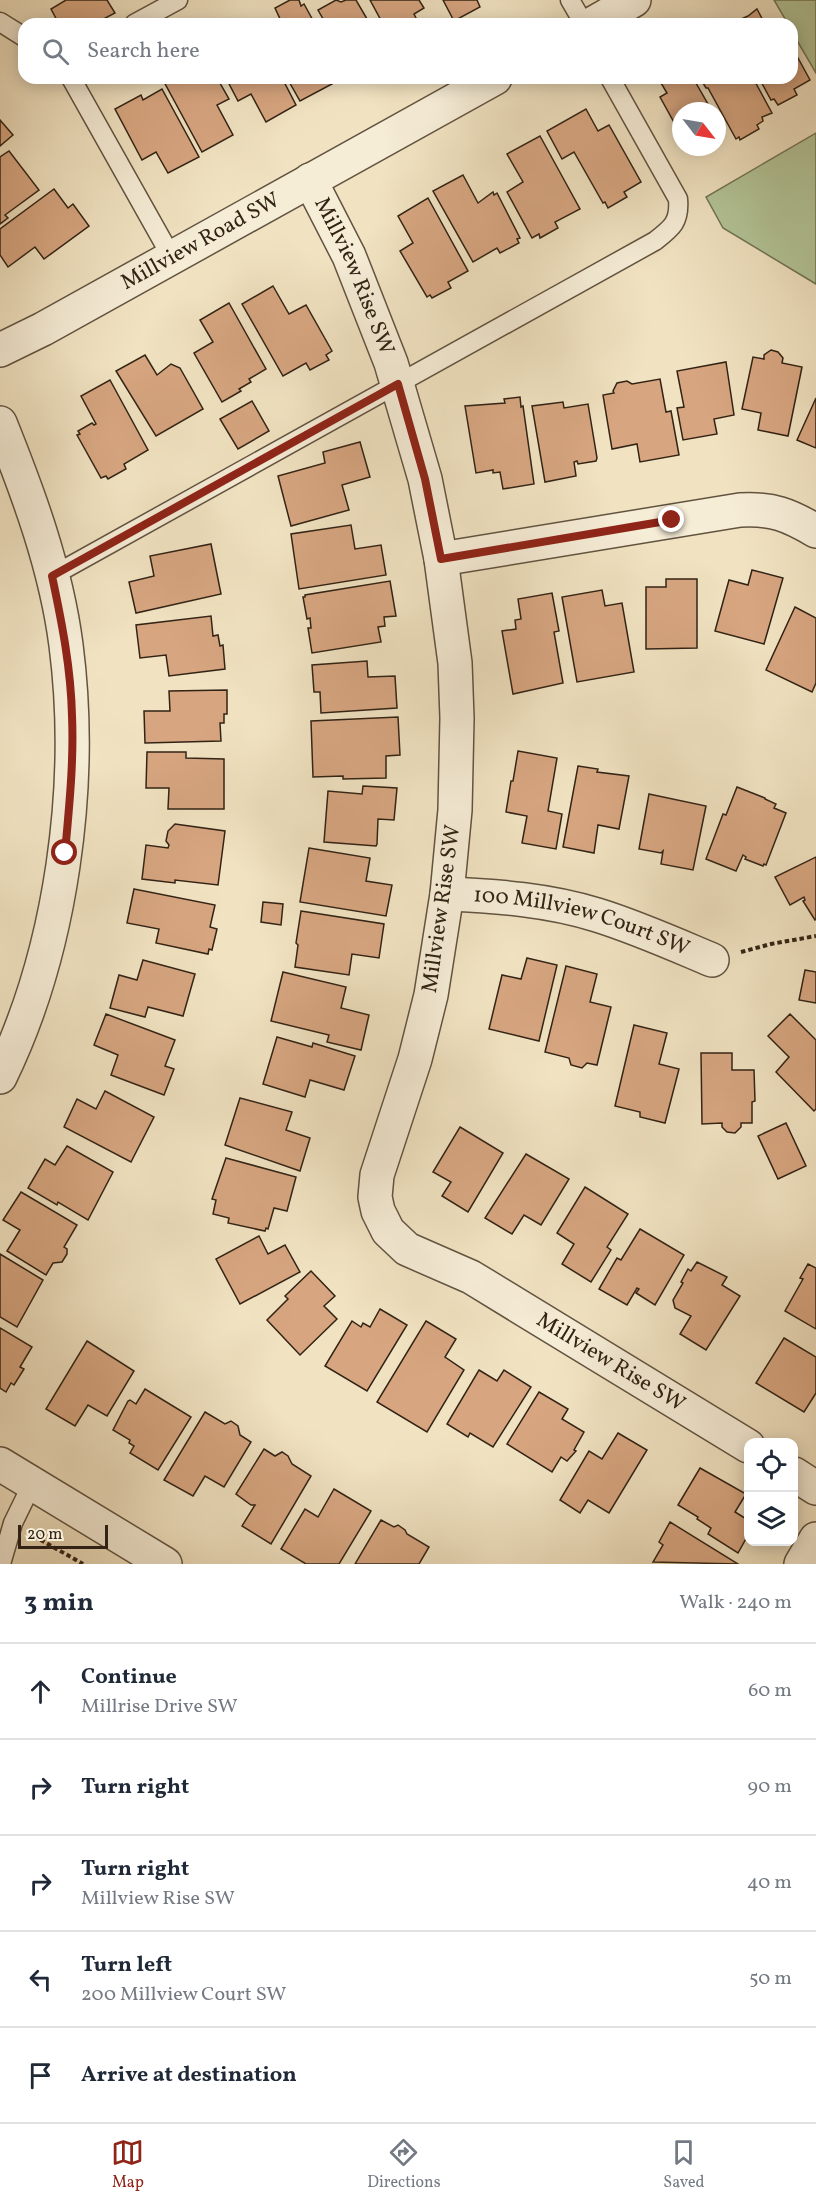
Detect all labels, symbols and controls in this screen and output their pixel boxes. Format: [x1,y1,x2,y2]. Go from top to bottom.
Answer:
search box [18,18,798,84]
icon: search [39,35,72,68]
text: Search here [87,36,200,67]
north arrow [672,102,726,156]
street label: Millview Road SW [115,185,286,298]
street label: Millview Rise SW [306,192,402,360]
route end [658,506,684,532]
street label: Millview Rise SW [415,823,469,995]
route start [51,839,77,865]
street label: 100 Millview Court SW [472,880,694,964]
street label: Millview Rise SW [530,1305,691,1420]
map controls [744,1438,798,1546]
button: locate [744,1438,798,1492]
button: layers [744,1492,798,1546]
scale bar [18,1522,108,1550]
text: 20 m [27,1524,62,1546]
text: 3 min [24,1585,94,1621]
text: Walk · 240 m [679,1589,792,1617]
text: Continue [81,1662,177,1693]
icon: ahead [24,1675,57,1708]
text: 60 m [748,1677,792,1705]
text: Millrise Drive SW [81,1693,238,1721]
icon: right [24,1771,57,1804]
text: Turn right [81,1772,189,1803]
text: 90 m [748,1773,792,1801]
text: Turn right [81,1854,189,1885]
icon: right [24,1867,57,1900]
text: 40 m [747,1869,792,1897]
text: Millview Rise SW [81,1885,235,1913]
text: Turn left [81,1950,172,1981]
icon: left [24,1963,57,1996]
text: 50 m [749,1965,792,1993]
text: 200 Millview Court SW [81,1981,286,2009]
icon: arrive [24,2059,57,2092]
text: Arrive at destination [81,2060,297,2091]
tab: Map [111,2136,144,2194]
tab: Directions [367,2136,441,2194]
tab: Saved [663,2136,705,2194]

